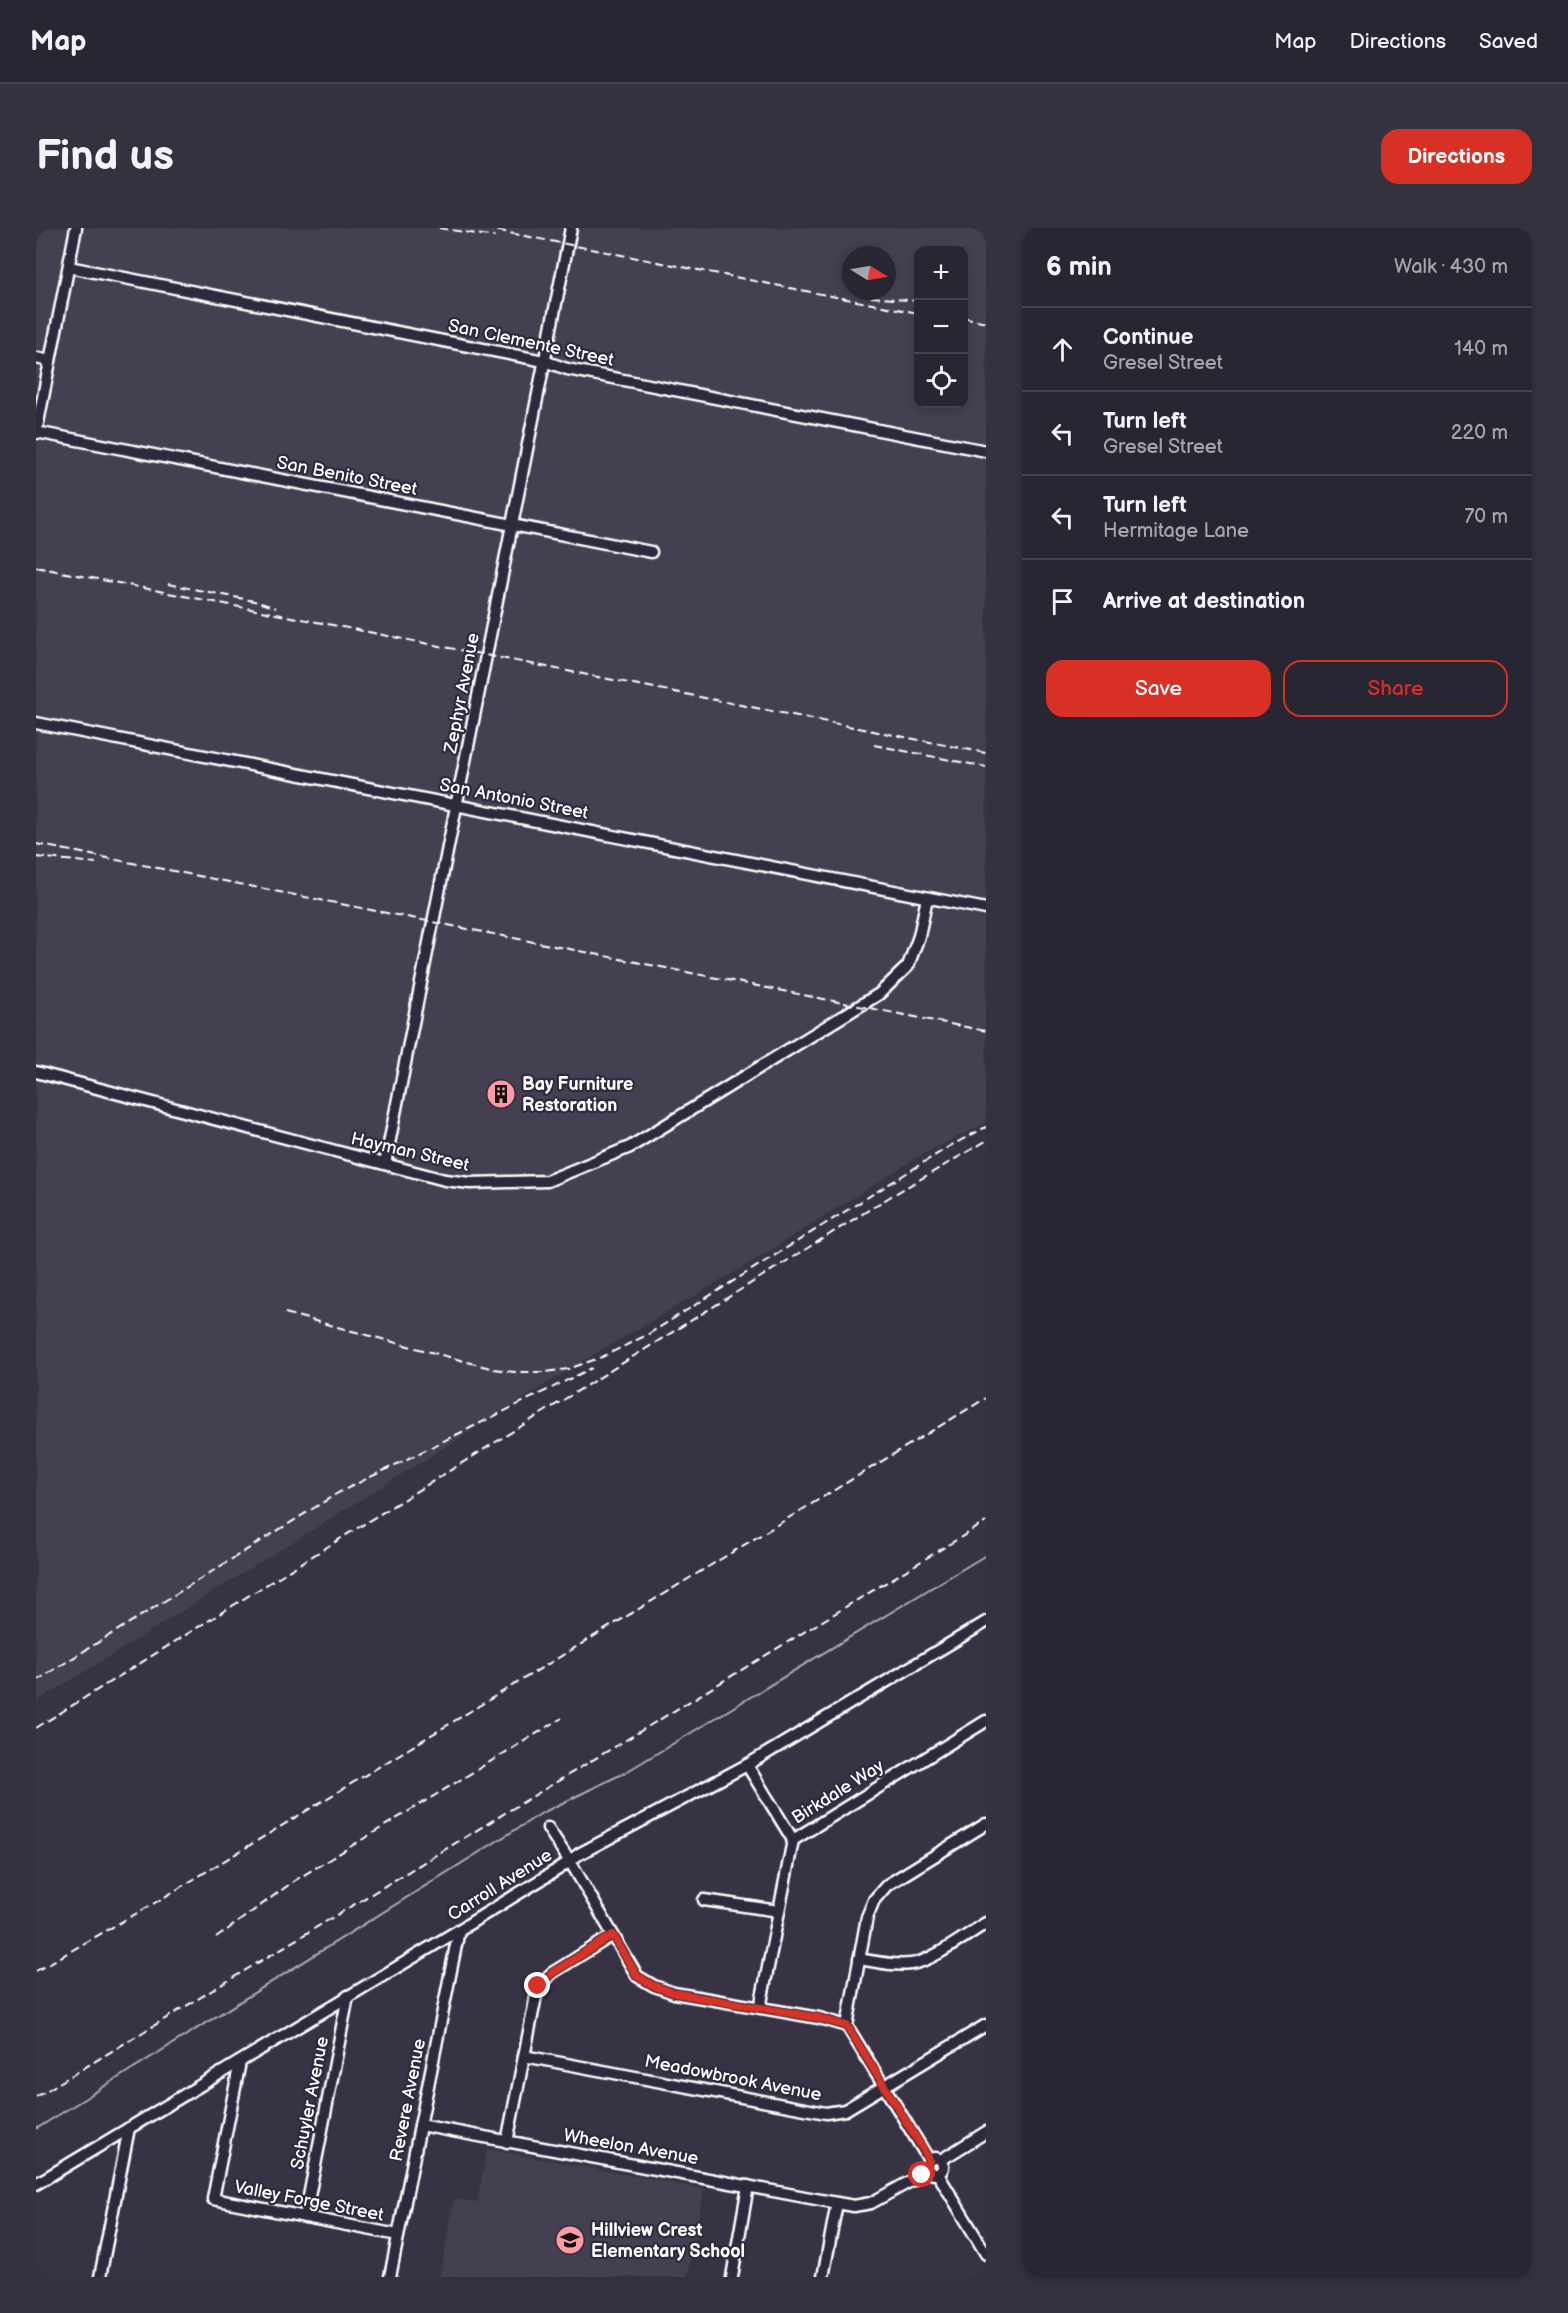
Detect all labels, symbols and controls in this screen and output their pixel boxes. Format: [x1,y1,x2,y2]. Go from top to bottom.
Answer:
text: Map [30,25,86,58]
text: Map [1274,29,1317,54]
text: Directions [1350,29,1446,54]
text: Saved [1479,29,1538,54]
button: Directions [1381,129,1532,184]
text: Find us [36,131,174,182]
north arrow [842,246,896,300]
map controls [914,246,968,408]
button: + [914,246,968,300]
text: 6 min [1046,252,1112,283]
text: Walk · 430 m [1394,255,1508,279]
button: − [914,300,968,354]
street label: San Clemente Street [446,315,616,371]
text: Continue [1103,324,1193,351]
icon: ahead [1046,333,1079,366]
text: 140 m [1454,337,1508,361]
text: Gresel Street [1103,351,1223,375]
button: locate [914,354,968,408]
text: Turn left [1103,408,1187,435]
icon: left [1046,417,1079,450]
text: 220 m [1451,421,1508,445]
text: Gresel Street [1103,435,1223,459]
street label: San Benito Street [275,452,419,500]
text: Turn left [1103,492,1187,519]
icon: left [1046,501,1079,534]
text: 70 m [1464,505,1508,529]
text: Hermitage Lane [1103,519,1249,543]
icon: arrive [1046,585,1079,618]
text: Arrive at destination [1103,588,1305,615]
street label: Zephyr Avenue [440,631,484,756]
button: Save [1046,660,1271,717]
button: Share [1283,660,1508,717]
street label: San Antonio Street [438,774,591,824]
place label: Bay Furniture Restoration [522,1074,633,1116]
building icon: Bay Furniture Restoration [485,1078,517,1110]
street label: Hayman Street [349,1128,472,1176]
street label: Birkdale Way [788,1755,889,1829]
street label: Carroll Avenue [444,1844,556,1925]
route end [524,1972,550,1998]
street label: Schuyler Avenue [287,2035,333,2171]
street label: Revere Avenue [386,2037,430,2163]
street label: Meadowbrook Avenue [643,2051,824,2106]
street label: Wheelon Avenue [562,2125,700,2169]
route start [908,2161,934,2187]
street label: Valley Forge Street [233,2176,386,2226]
place label: Hillview Crest Elementary School [591,2220,745,2262]
school or university icon: Hillview Crest Elementary School [554,2224,586,2256]

